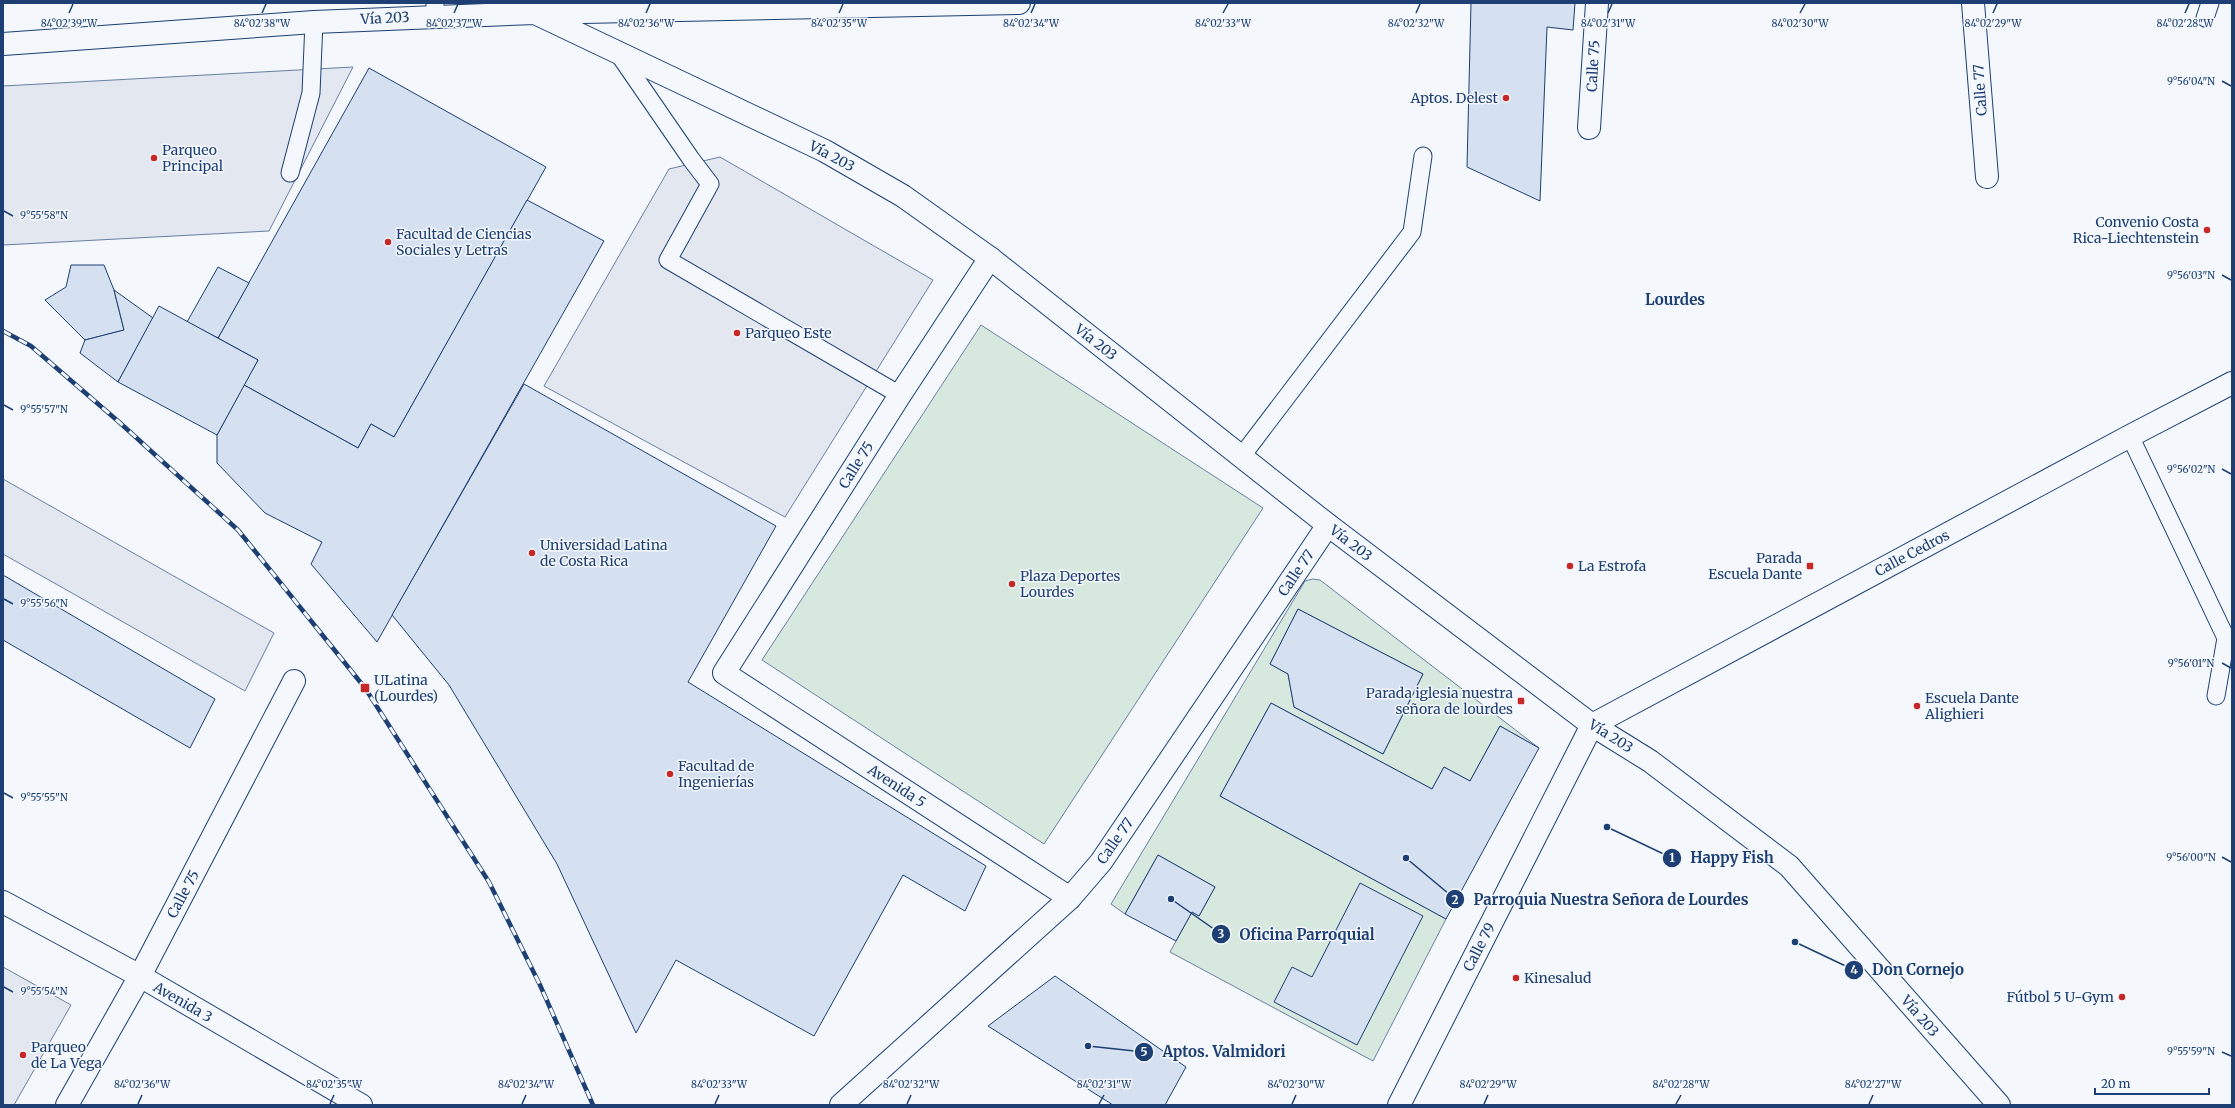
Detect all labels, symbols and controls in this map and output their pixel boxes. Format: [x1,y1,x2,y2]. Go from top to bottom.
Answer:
street label: Vía 203 [359,8,410,28]
text: 84°02'39"W [41,17,98,30]
text: 84°02'38"W [234,17,291,30]
text: 84°02'37"W [426,17,483,30]
text: 84°02'36"W [618,17,675,30]
text: 84°02'35"W [811,17,868,30]
text: 84°02'34"W [1003,17,1060,30]
text: 84°02'33"W [1195,17,1252,30]
text: 84°02'32"W [1388,17,1445,30]
text: 84°02'31"W [1581,17,1636,30]
text: 84°02'30"W [1771,17,1830,30]
text: 84°02'29"W [1965,17,2022,30]
text: 84°02'28"W [2157,17,2214,30]
street label: Calle 75 [1583,40,1603,92]
street label: Calle 77 [1969,63,1991,117]
text: 9°56'04"N [2167,75,2215,88]
place label: Aptos. Delest [1409,89,1499,107]
marker: Aptos. Delest [1501,93,1511,103]
street label: Vía 203 [805,136,858,175]
place label: Parqueo Principal [162,141,224,175]
marker: Parqueo Principal [149,153,159,163]
text: 9°55'58"N [20,209,68,222]
place label: Convenio Costa Rica-Liechtenstein [2073,213,2199,247]
place label: Facultad de Ciencias Sociales y Letras [396,225,532,259]
marker: Convenio Costa Rica-Liechtenstein [2202,225,2212,235]
marker: Facultad de Ciencias Sociales y Letras [383,237,393,247]
text: 9°56'03"N [2167,269,2215,282]
district label: Lourdes [1645,290,1705,309]
street label: Vía 203 [1070,319,1121,364]
place label: Parqueo Este [745,324,832,342]
marker: Parqueo Este [732,328,742,338]
text: 9°55'57"N [20,403,68,416]
street label: Calle 75 [835,438,877,492]
text: 9°56'02"N [2167,463,2215,476]
street label: Vía 203 [1325,520,1376,565]
street label: Calle Cedros [1872,526,1953,580]
place label: Universidad Latina de Costa Rica [540,536,668,570]
street label: Calle 77 [1274,546,1318,600]
marker: Universidad Latina de Costa Rica [527,548,537,558]
place label: Parada Escuela Dante [1708,549,1802,583]
place label: La Estrofa [1578,557,1647,575]
marker: La Estrofa [1565,561,1575,571]
marker: Parada Escuela Dante [1805,561,1815,571]
place label: Plaza Deportes Lourdes [1020,567,1121,601]
marker: Plaza Deportes Lourdes [1007,579,1017,589]
text: 9°55'56"N [20,597,68,610]
text: 9°56'01"N [2168,657,2215,670]
place label: ULatina (Lourdes) [374,671,438,705]
marker: ULatina (Lourdes) [359,682,371,694]
place label: Parada iglesia nuestra señora de lourdes [1366,684,1513,718]
place label: Escuela Dante Alighieri [1924,689,2019,723]
marker: Parada iglesia nuestra señora de lourdes [1516,696,1526,706]
marker: Escuela Dante Alighieri [1912,701,1922,711]
street label: Vía 203 [1585,715,1637,757]
place label: Facultad de Ingenierías [678,757,754,791]
street label: Avenida 5 [864,760,929,811]
marker: Facultad de Ingenierías [665,769,675,779]
text: 9°55'55"N [20,791,68,804]
street label: Calle 77 [1093,815,1137,867]
callout: Happy Fish [1662,844,1781,871]
text: Happy Fish [1690,848,1774,867]
text: 1 [1669,850,1675,865]
text: 9°56'00"N [2166,851,2216,864]
street label: Calle 75 [163,867,203,921]
callout: Parroquia Nuestra Señora de Lourdes [1445,886,1756,913]
text: Parroquia Nuestra Señora de Lourdes [1474,890,1749,909]
text: 2 [1451,892,1459,907]
street label: Calle 79 [1459,920,1499,974]
callout: Oficina Parroquial [1211,921,1383,948]
text: Oficina Parroquial [1239,925,1375,944]
text: 3 [1218,926,1225,941]
callout: Don Cornejo [1844,957,1972,984]
text: Don Cornejo [1872,960,1964,979]
text: 4 [1850,962,1858,977]
place label: Kinesalud [1524,969,1592,987]
marker: Kinesalud [1511,973,1521,983]
street label: Avenida 3 [149,977,216,1026]
text: 9°55'54"N [20,985,68,998]
place label: Fútbol 5 U-Gym [2006,988,2114,1006]
street label: Vía 203 [1897,991,1943,1040]
marker: Fútbol 5 U-Gym [2117,992,2127,1002]
place label: Parqueo de La Vega [31,1038,102,1072]
callout: Aptos. Valmidori [1134,1039,1293,1066]
text: Aptos. Valmidori [1161,1042,1286,1061]
text: 5 [1140,1044,1148,1059]
text: 9°55'59"N [2167,1045,2215,1058]
marker: Parqueo de La Vega [18,1050,28,1060]
scale bar [2095,1070,2209,1096]
text: 20 m [2101,1076,2130,1091]
text: 84°02'36"W [114,1078,171,1091]
text: 84°02'35"W [306,1078,363,1091]
text: 84°02'34"W [498,1078,555,1091]
text: 84°02'33"W [691,1078,748,1091]
text: 84°02'32"W [883,1078,940,1091]
text: 84°02'31"W [1077,1078,1132,1091]
text: 84°02'30"W [1267,1078,1326,1091]
text: 84°02'29"W [1460,1078,1517,1091]
text: 84°02'28"W [1653,1078,1710,1091]
text: 84°02'27"W [1845,1078,1902,1091]

